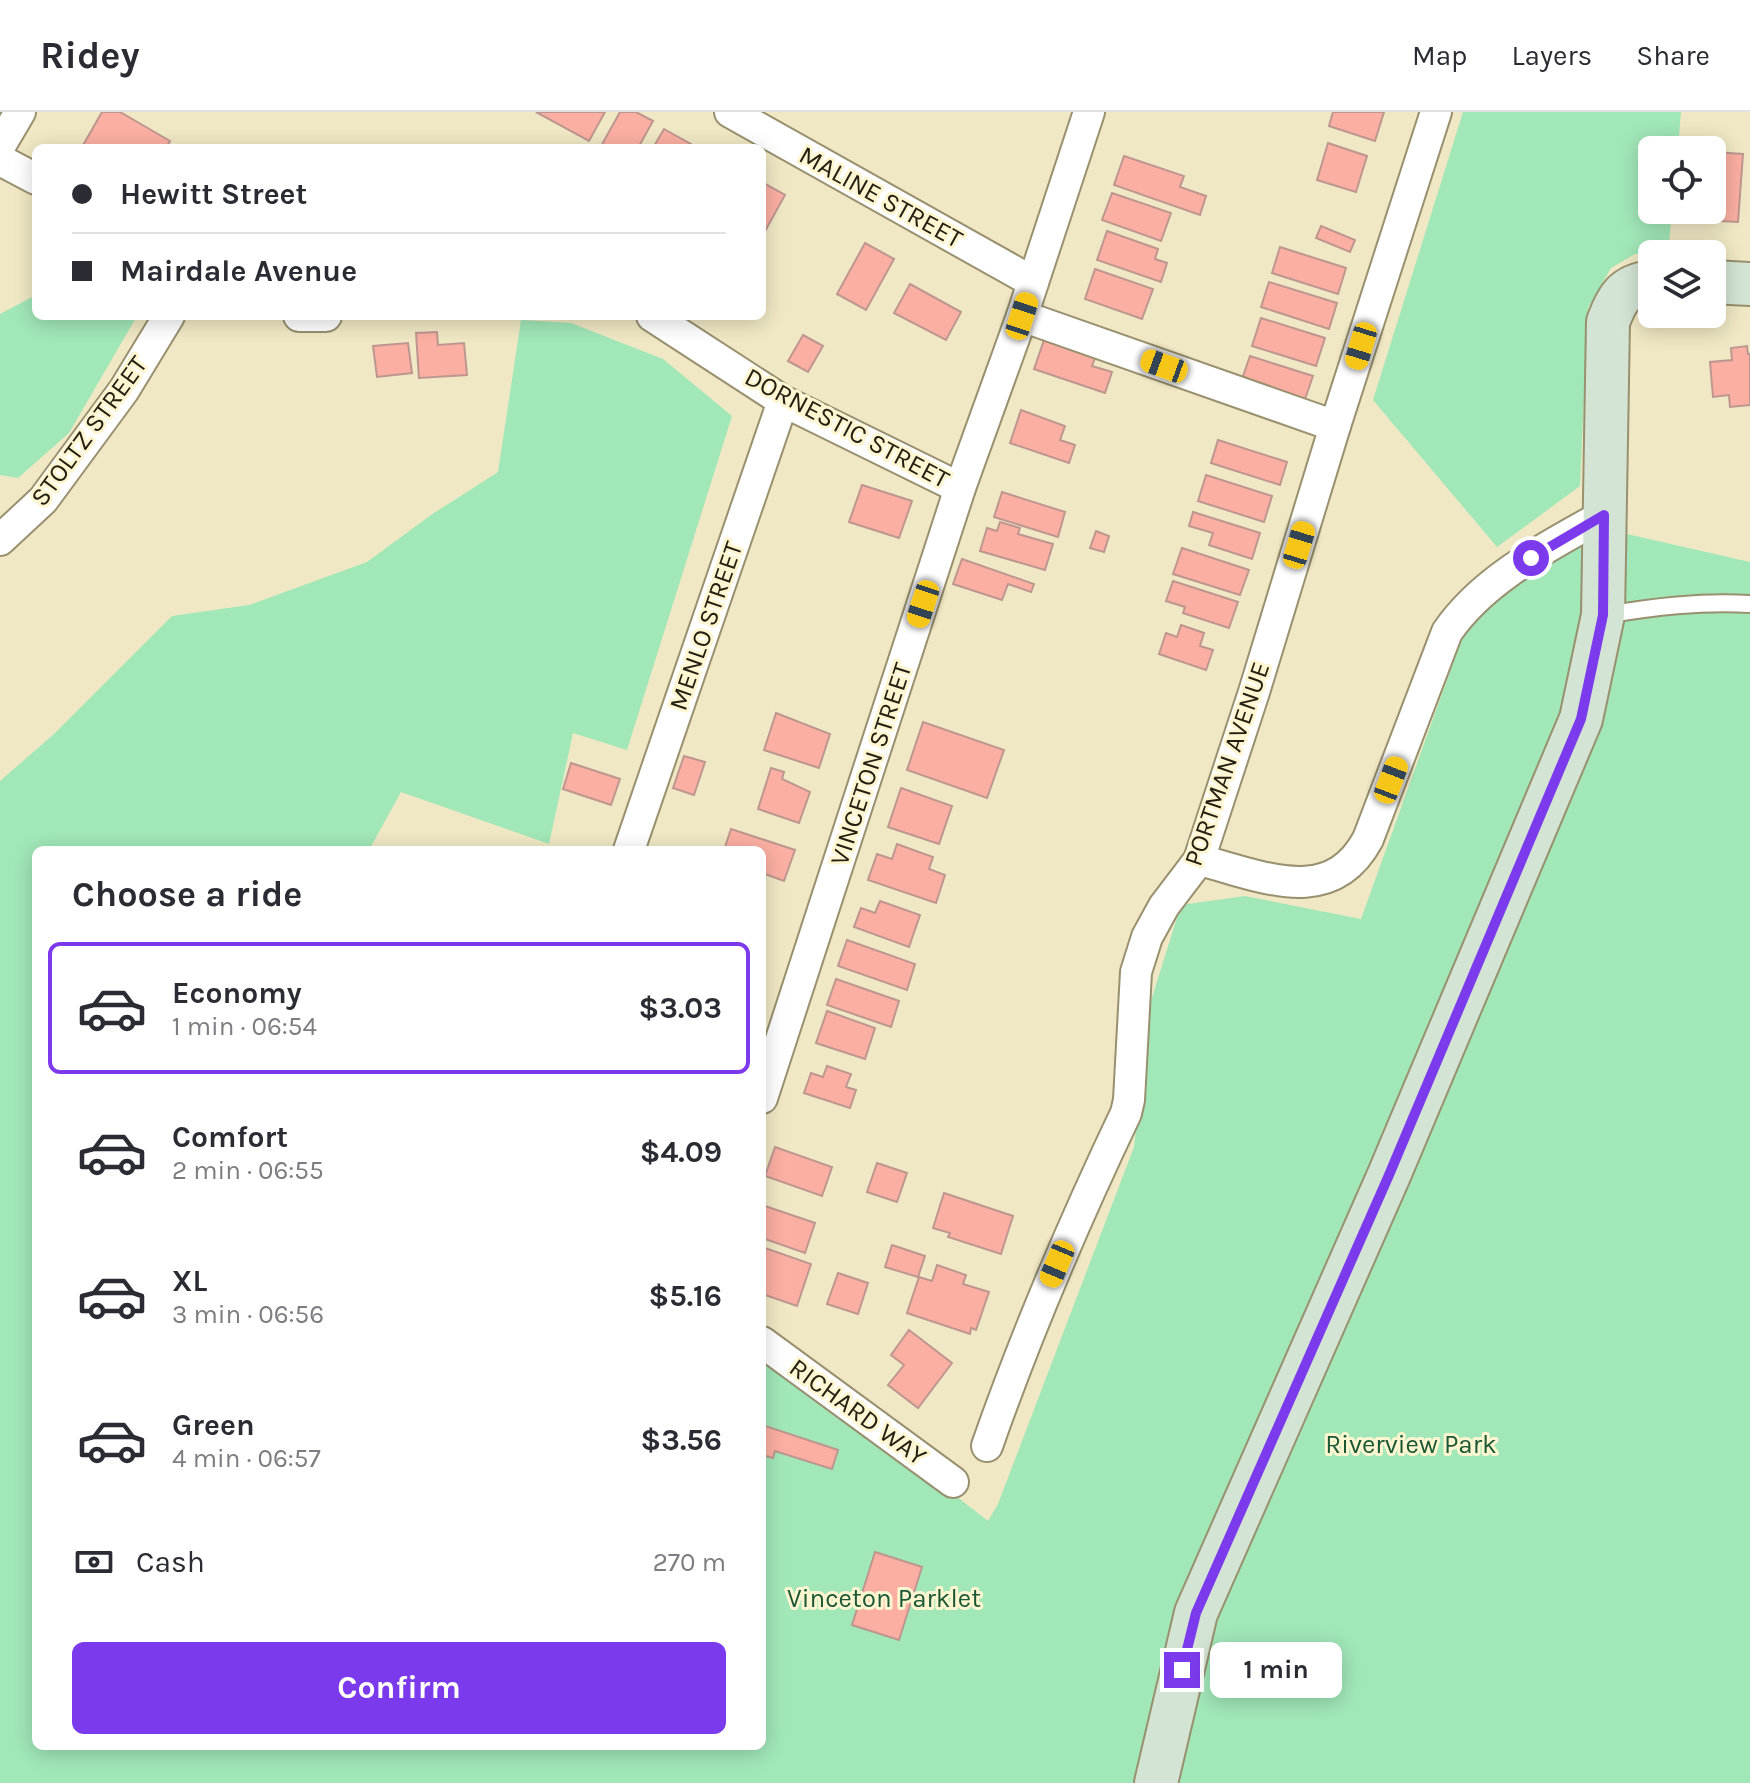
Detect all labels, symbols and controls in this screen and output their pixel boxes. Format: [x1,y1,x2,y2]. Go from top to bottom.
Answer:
text: Ridey [40,33,140,78]
text: Map [1412,39,1467,72]
text: Layers [1511,39,1592,72]
text: Share [1636,39,1710,72]
map controls [1638,136,1726,328]
button: locate [1638,136,1726,224]
street label: MALINE STREET [794,139,968,255]
text: Hewitt Street [120,176,307,212]
button: layers [1638,240,1726,328]
text: Mairdale Avenue [120,253,357,289]
car [1003,289,1041,343]
car [1343,320,1379,372]
car [1137,347,1191,385]
street label: STOLTZ STREET [24,350,154,512]
street label: DORNESTIC STREET [739,361,955,495]
car [1281,519,1317,571]
street label: MENLO STREET [663,538,749,714]
route start [1513,540,1549,576]
car [904,577,942,631]
street label: PORTMAN AVENUE [1178,658,1276,870]
street label: VINCETON STREET [824,659,918,869]
car [1371,753,1411,807]
text: Choose a ride [72,873,302,915]
icon: car [76,972,148,1044]
text: Economy [172,975,302,1011]
text: $3.03 [639,990,722,1026]
text: 1 min · 06:54 [172,1011,317,1042]
icon: car [76,1116,148,1188]
text: Comfort [172,1119,288,1155]
text: $4.09 [640,1134,722,1170]
text: 2 min · 06:55 [172,1155,324,1186]
car [1037,1237,1077,1291]
icon: car [76,1260,148,1332]
text: XL [172,1263,207,1299]
text: $5.16 [649,1278,722,1314]
text: 3 min · 06:56 [172,1299,324,1330]
street label: RICHARD WAY [783,1352,933,1472]
icon: car [76,1404,148,1476]
text: Green [172,1407,255,1443]
text: $3.56 [641,1422,722,1458]
park label: Riverview Park [1325,1429,1497,1460]
text: 4 min · 06:57 [172,1443,321,1474]
icon: cash [72,1540,116,1584]
text: Cash [136,1544,205,1580]
text: 270 m [653,1547,726,1578]
park label: Vinceton Parklet [787,1583,981,1614]
button: Confirm [72,1642,726,1734]
callout: 1 min [1210,1642,1342,1698]
route end [1164,1652,1200,1688]
text: 1 min [1243,1654,1309,1685]

